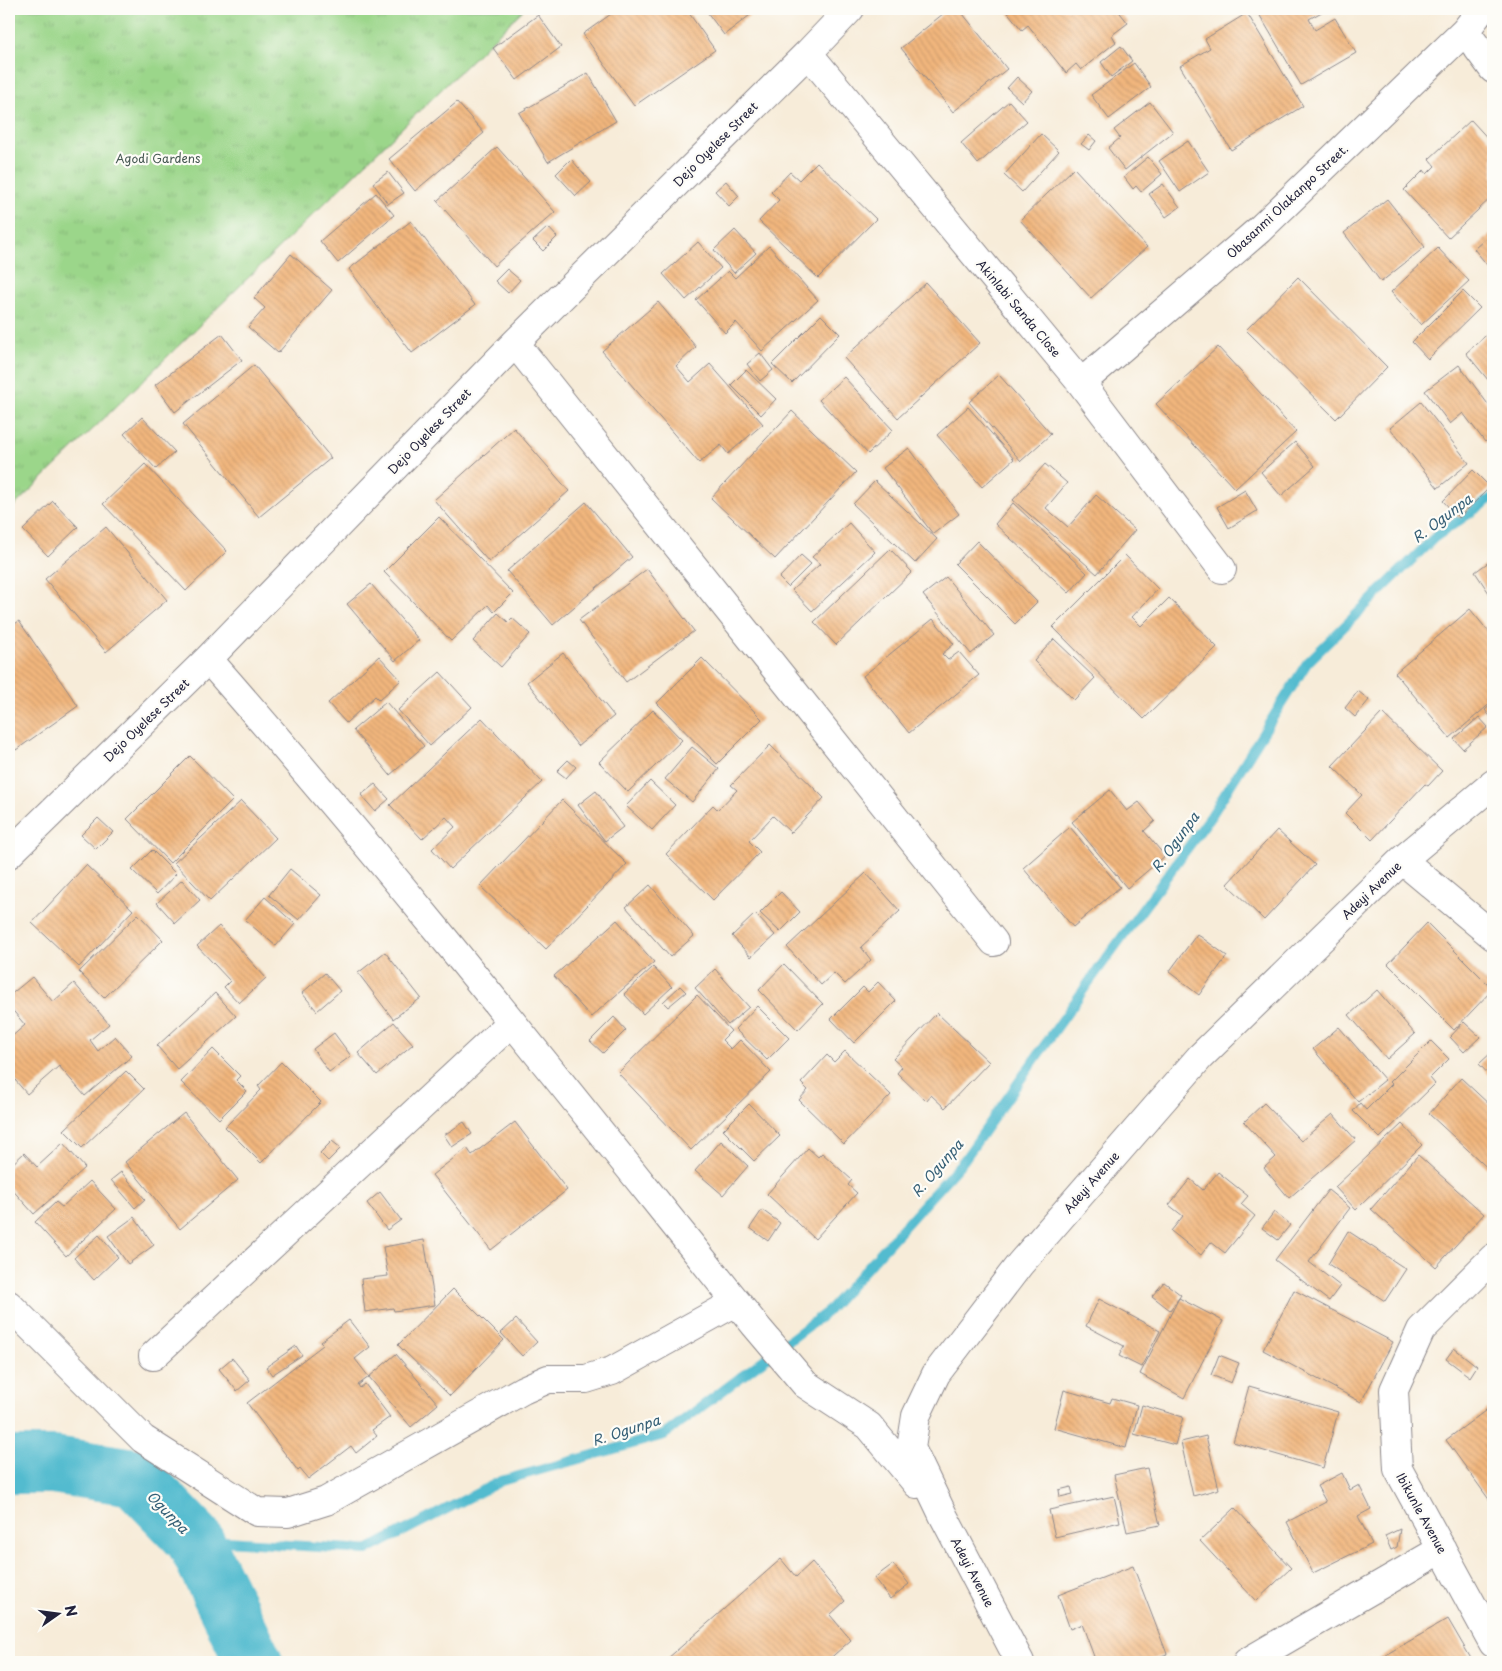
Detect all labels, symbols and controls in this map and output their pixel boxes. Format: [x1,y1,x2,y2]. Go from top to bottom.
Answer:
street label: Dejo Oyelese Street [669,97,762,190]
street label: Obasanmi Olakanpo Street. [1222,140,1352,262]
park label: Agodi Gardens [115,149,201,167]
street label: Akinlabi Sanda Close [973,255,1065,361]
street label: Dejo Oyelese Street [383,384,475,478]
water label: R. Ogunpa [1408,488,1477,547]
street label: Dejo Oyelese Street [99,674,193,766]
water label: R. Ogunpa [1146,807,1204,877]
street label: Adeyi Avenue [1337,857,1405,923]
water label: R. Ogunpa [906,1134,968,1201]
street label: Adeyi Avenue [1059,1147,1123,1217]
water label: R. Ogunpa [589,1409,663,1451]
street label: Ibikunle Avenue [1392,1469,1452,1557]
water label: Ogunpa [142,1486,194,1539]
street label: Adeyi Avenue [947,1534,999,1611]
north arrow [32,1588,82,1638]
text: N [60,1603,83,1619]

